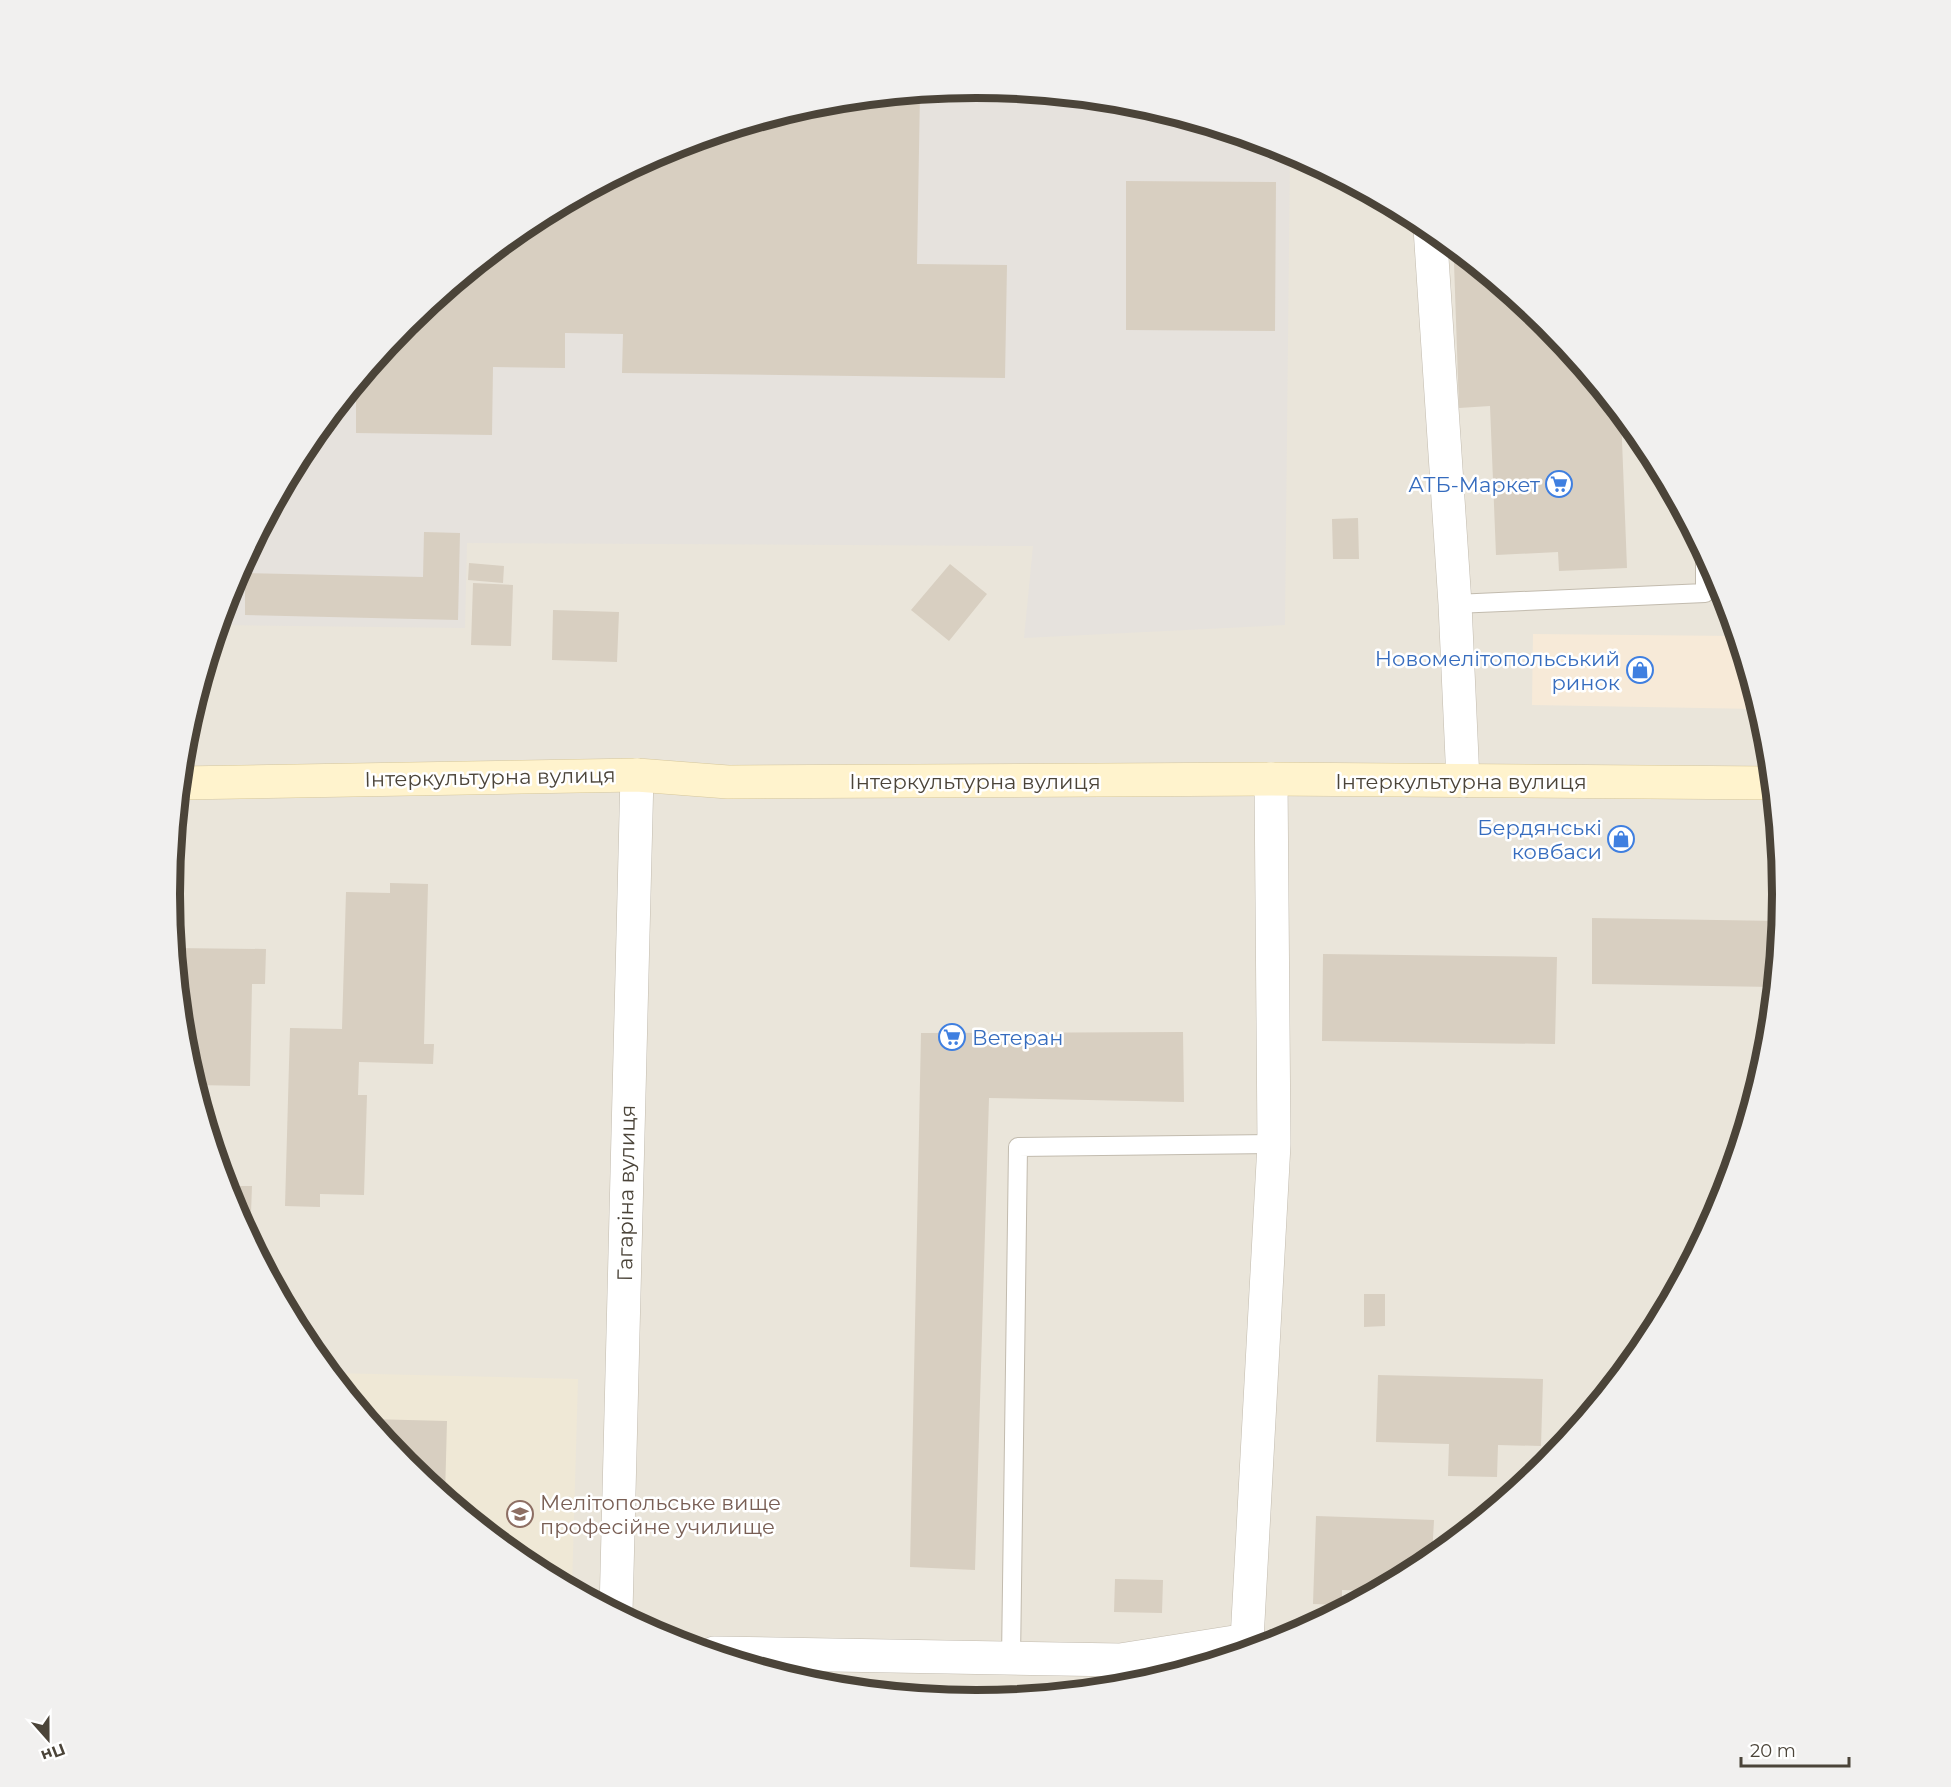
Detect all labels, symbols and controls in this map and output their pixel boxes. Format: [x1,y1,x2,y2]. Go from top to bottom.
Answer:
supermarket icon: АТБ-Маркет [1544,469,1574,499]
place label: АТБ-Маркет [1408,472,1540,497]
place label: Новомелітопольський ринок [1375,646,1620,695]
shop icon: Новомелітопольський ринок [1625,655,1655,685]
street label: Інтеркультурна вулиця [364,762,616,792]
street label: Інтеркультурна вулиця [849,769,1101,794]
street label: Інтеркультурна вулиця [1335,769,1587,794]
place label: Бердянські ковбаси [1477,815,1602,864]
shop icon: Бердянські ковбаси [1606,824,1636,854]
supermarket icon: Ветеран [937,1022,967,1052]
place label: Ветеран [972,1025,1063,1050]
street label: Гагаріна вулиця [612,1104,640,1282]
place label: Мелітопольське вище професійне училище [540,1490,781,1539]
school or university icon: Мелітопольське вище професійне училище [505,1499,535,1529]
north arrow [18,1709,78,1769]
scale bar [1741,1730,1849,1768]
text: Пн [39,1739,68,1766]
text: 20 m [1750,1740,1796,1762]

